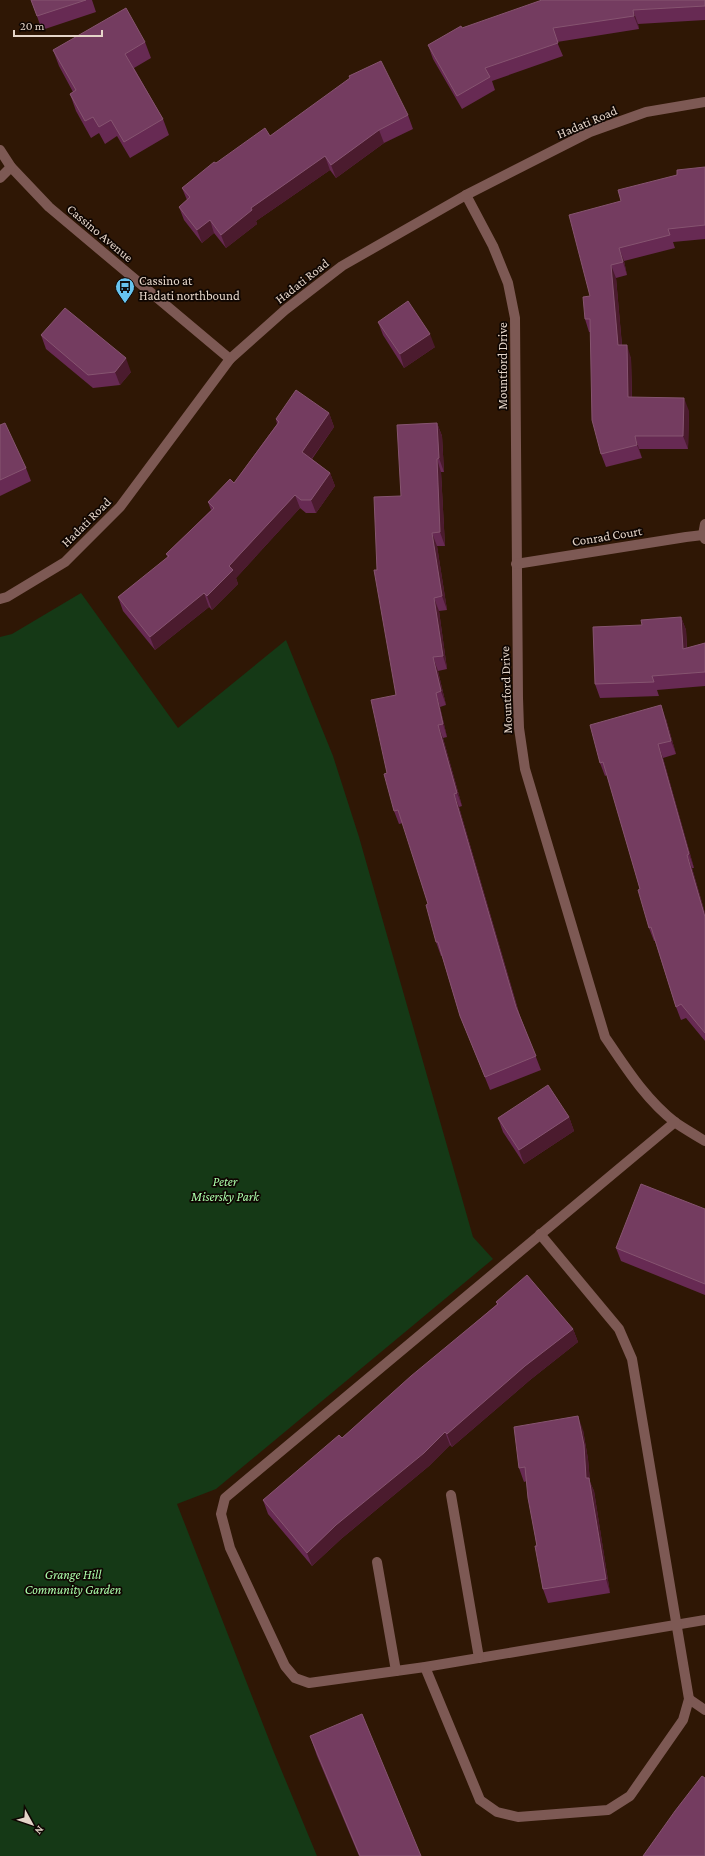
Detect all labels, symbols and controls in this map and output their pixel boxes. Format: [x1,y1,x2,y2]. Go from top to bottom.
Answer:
scale bar [14,12,102,38]
text: 20 m [20,19,45,33]
street label: Hadati Road [555,103,619,141]
street label: Cassino Avenue [64,201,136,265]
street label: Hadati Road [272,255,332,307]
place label: Cassino at Hadati northbound [139,273,240,303]
bus stop icon: Cassino at Hadati northbound [114,276,136,304]
street label: Mountford Drive [495,322,510,410]
street label: Hadati Road [58,494,114,550]
street label: Conrad Court [571,523,644,549]
street label: Mountford Drive [497,646,515,734]
park label: Peter Misersky Park [190,1174,260,1204]
park label: Grange Hill Community Garden [25,1567,122,1597]
north arrow [12,1804,52,1844]
text: N [32,1824,47,1838]

